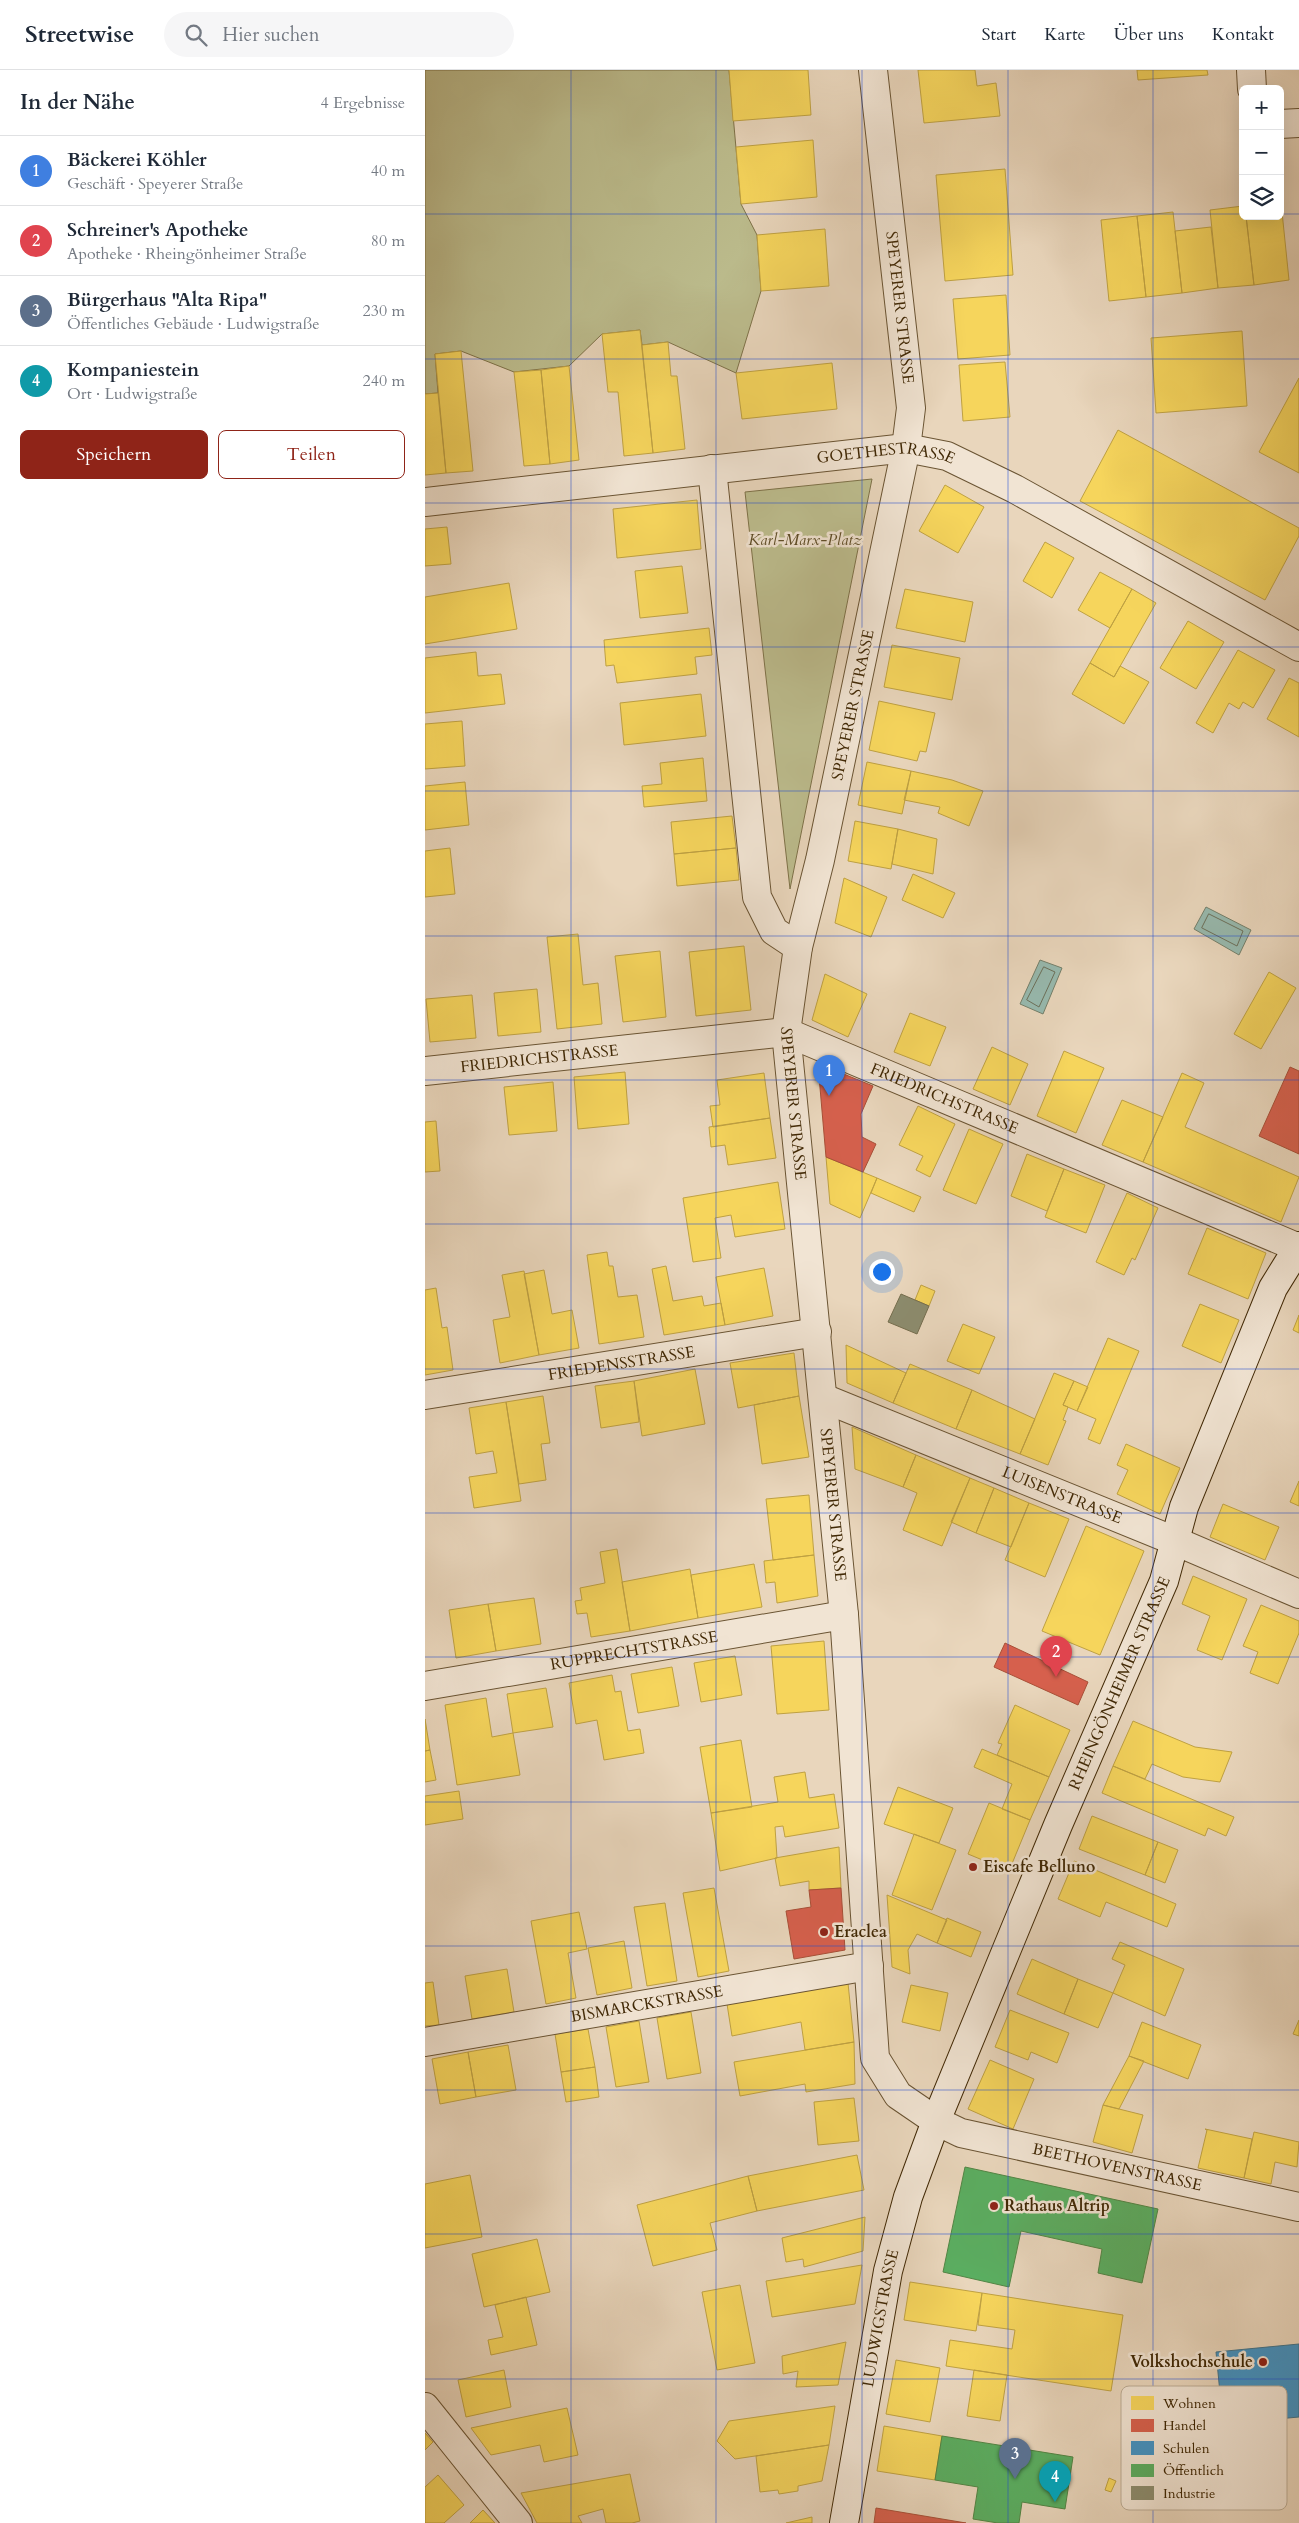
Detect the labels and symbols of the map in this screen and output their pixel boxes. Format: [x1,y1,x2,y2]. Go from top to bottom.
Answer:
street label: SPEYERER STRASSE [880,230,919,385]
street label: GOETHESTRASSE [816,437,959,469]
park label: Karl-Marx-Platz [748,529,862,551]
street label: SPEYERER STRASSE [826,627,880,782]
street label: SPEYERER STRASSE [775,1026,812,1181]
street label: FRIEDRICHSTRASSE [459,1039,620,1078]
pin: 1 [813,1055,845,1096]
street label: FRIEDRICHSTRASSE [867,1058,1022,1140]
your location [869,1259,895,1285]
street label: FRIEDENSSTRASSE [547,1341,697,1386]
street label: SPEYERER STRASSE [814,1427,852,1582]
street label: LUISENSTRASSE [999,1461,1126,1529]
street label: RHEINGÖNHEIMER STRASSE [1063,1573,1176,1794]
street label: RUPPRECHTSTRASSE [549,1626,720,1676]
pin: 2 [1040,1636,1072,1677]
place label: Eiscafe Belluno [983,1856,1095,1878]
marker: Eiscafe Belluno [967,1861,979,1873]
place label: Eraclea [834,1921,887,1943]
marker: Eraclea [818,1926,830,1938]
street label: BISMARCKSTRASSE [569,1980,725,2028]
street label: BEETHOVENSTRASSE [1030,2138,1204,2196]
place label: Rathaus Altrip [1004,2195,1110,2217]
marker: Rathaus Altrip [988,2200,1000,2212]
street label: LUDWIGSTRASSE [857,2247,904,2389]
place label: Volkshochschule [1130,2351,1253,2373]
marker: Volkshochschule [1257,2356,1269,2368]
legend [1121,2386,1287,2510]
text: Wohnen [1162,2394,1216,2413]
text: Handel [1163,2416,1207,2435]
pin: 3 [999,2438,1031,2479]
text: Schulen [1163,2439,1210,2458]
pin: 4 [1039,2461,1071,2502]
text: Öffentlich [1163,2461,1224,2480]
text: Industrie [1163,2484,1215,2503]

